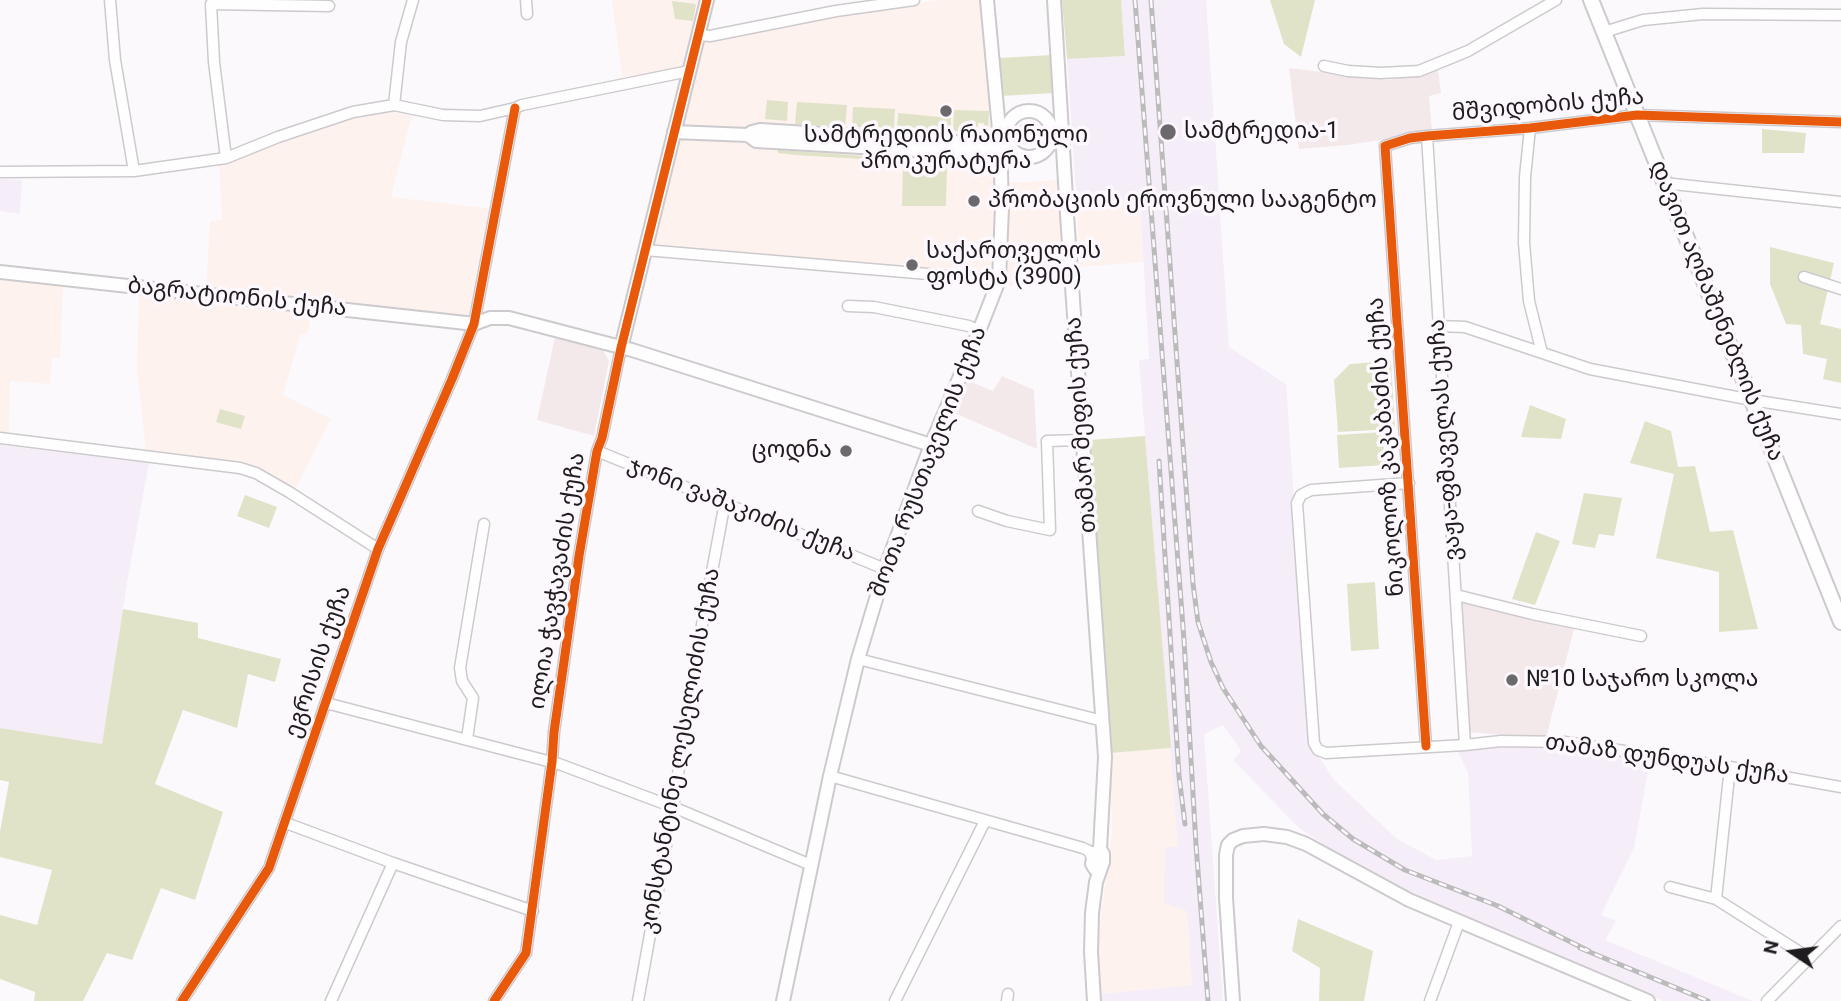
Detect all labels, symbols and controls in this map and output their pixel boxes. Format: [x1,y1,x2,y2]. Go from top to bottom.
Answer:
street label: მშვიდობის ქუჩა [1451,84,1645,128]
marker: სამტრედიის რაიონული პროკურატურა [938,103,954,119]
place label: სამტრედია-1 [1184,118,1339,146]
place label: სამტრედიის რაიონული პროკურატურა [804,122,1088,176]
marker: სამტრედია-1 [1158,122,1178,142]
street label: დავით აღმაშენებლის ქუჩა [1643,157,1789,465]
place label: პრობაციის ეროვნული სააგენტო [988,187,1377,215]
marker: პრობაციის ეროვნული სააგენტო [966,193,982,209]
place label: საქართველოს ფოსტა (3900) [926,238,1101,292]
marker: საქართველოს ფოსტა (3900) [904,257,920,273]
street label: ბაგრატიონის ქუჩა [126,273,348,323]
street label: ნიკოლოზ კაკაბაძის ქუჩა [1363,296,1411,598]
street label: თამარ მეფის ქუჩა [1061,316,1103,534]
street label: ვაჟა-ფშაველას ქუჩა [1424,318,1468,562]
street label: შოთა რუსთაველის ქუჩა [865,323,993,601]
place label: ცოდნა [751,437,832,465]
marker: ცოდნა [838,443,854,459]
street label: ილია ჭავჭავაძის ქუჩა [524,451,592,711]
street label: ჯონი ვაშაკიძის ქუჩა [623,452,859,568]
street label: კონსტანტინე ლესელიძის ქუჩა [635,566,727,936]
street label: ეგრისის ქუჩა [280,582,358,742]
place label: №10 საჯარო სკოლა [1526,666,1758,694]
marker: №10 საჯარო სკოლა [1504,672,1520,688]
street label: თამაზ დუნდუას ქუჩა [1543,729,1791,791]
north arrow [1757,917,1827,987]
text: N [1758,938,1784,956]

